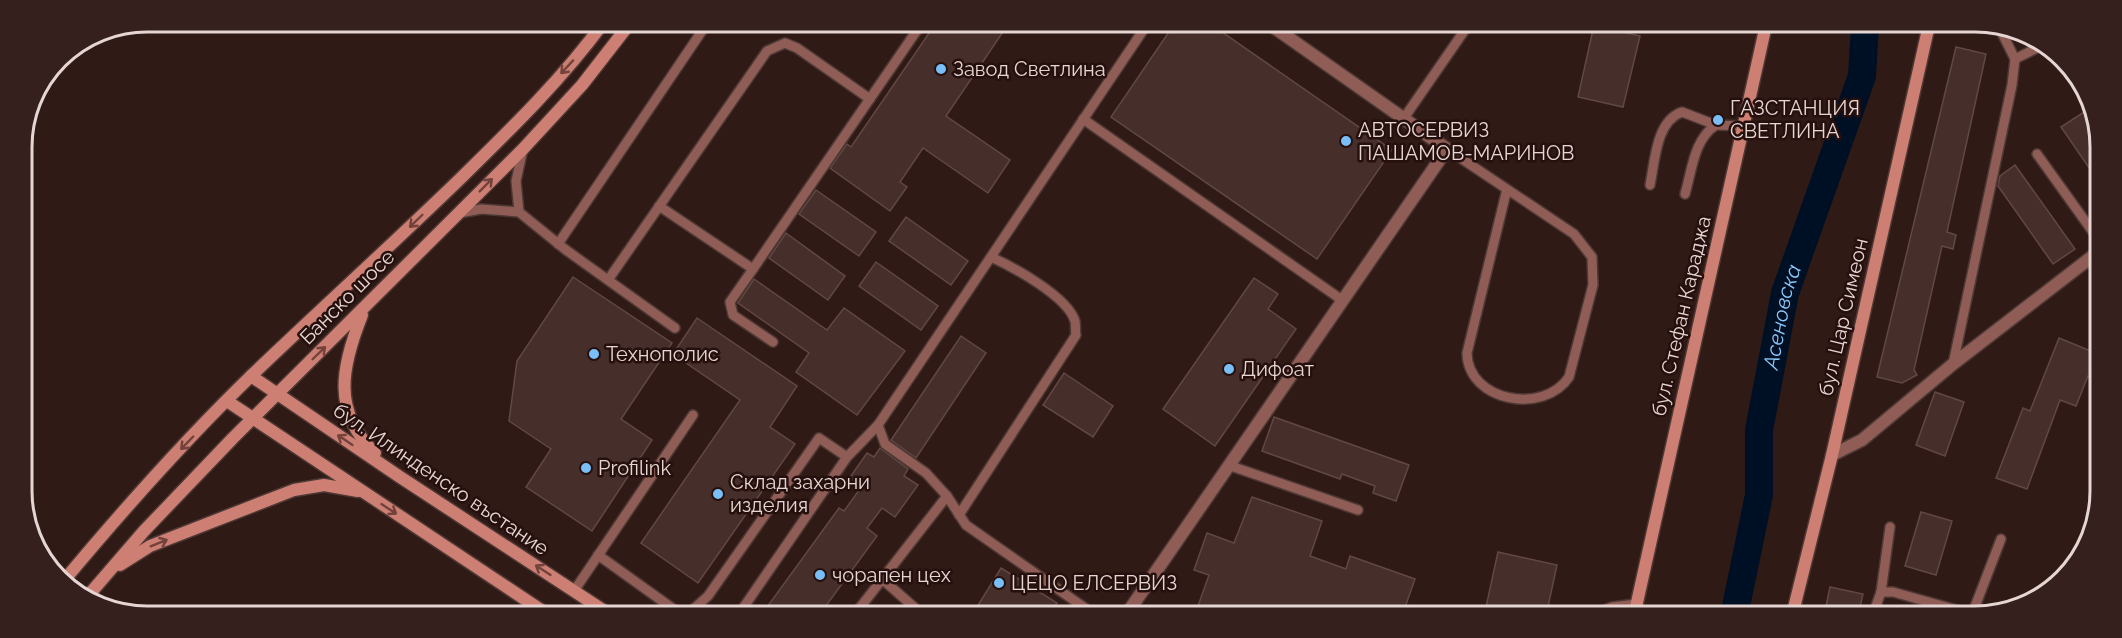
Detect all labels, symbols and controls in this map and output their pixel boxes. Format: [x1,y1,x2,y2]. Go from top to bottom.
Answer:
place label: Завод Светлина [953,57,1106,81]
one-way arrow [560,59,574,74]
marker: Завод Светлина [934,62,948,76]
place label: ГАЗСТАНЦИЯ СВЕТЛИНА [1730,96,1860,143]
marker: ГАЗСТАНЦИЯ СВЕТЛИНА [1711,113,1725,127]
place label: АВТОСЕРВИЗ ПАШАМОВ-МАРИНОВ [1358,118,1574,165]
marker: АВТОСЕРВИЗ ПАШАМОВ-МАРИНОВ [1339,134,1353,148]
one-way arrow [479,177,494,192]
one-way arrow [409,214,424,229]
street label: бул. Стефан Караджа [1646,214,1716,418]
street label: бул. Цар Симеон [1813,236,1873,398]
street label: Банско шосе [295,245,399,349]
water label: Асеновска [1758,261,1806,372]
place label: Технополис [606,342,719,366]
one-way arrow [312,346,327,360]
marker: Технополис [587,347,601,361]
place label: Дифоат [1241,357,1314,381]
marker: Дифоат [1222,362,1236,376]
street label: бул. Илинденско въстание [329,398,554,560]
one-way arrow [337,434,354,446]
one-way arrow [179,436,194,451]
place label: Profilink [598,456,671,480]
marker: Profilink [579,461,593,475]
place label: Склад захарни изделия [730,470,870,517]
marker: Склад захарни изделия [711,487,725,501]
one-way arrow [380,503,396,515]
one-way arrow [149,537,168,548]
place label: чорапен цех [832,563,951,587]
one-way arrow [535,564,552,576]
marker: чорапен цех [813,568,827,582]
place label: ЦЕЦО ЕЛСЕРВИЗ [1011,571,1177,595]
marker: ЦЕЦО ЕЛСЕРВИЗ [992,576,1006,590]

